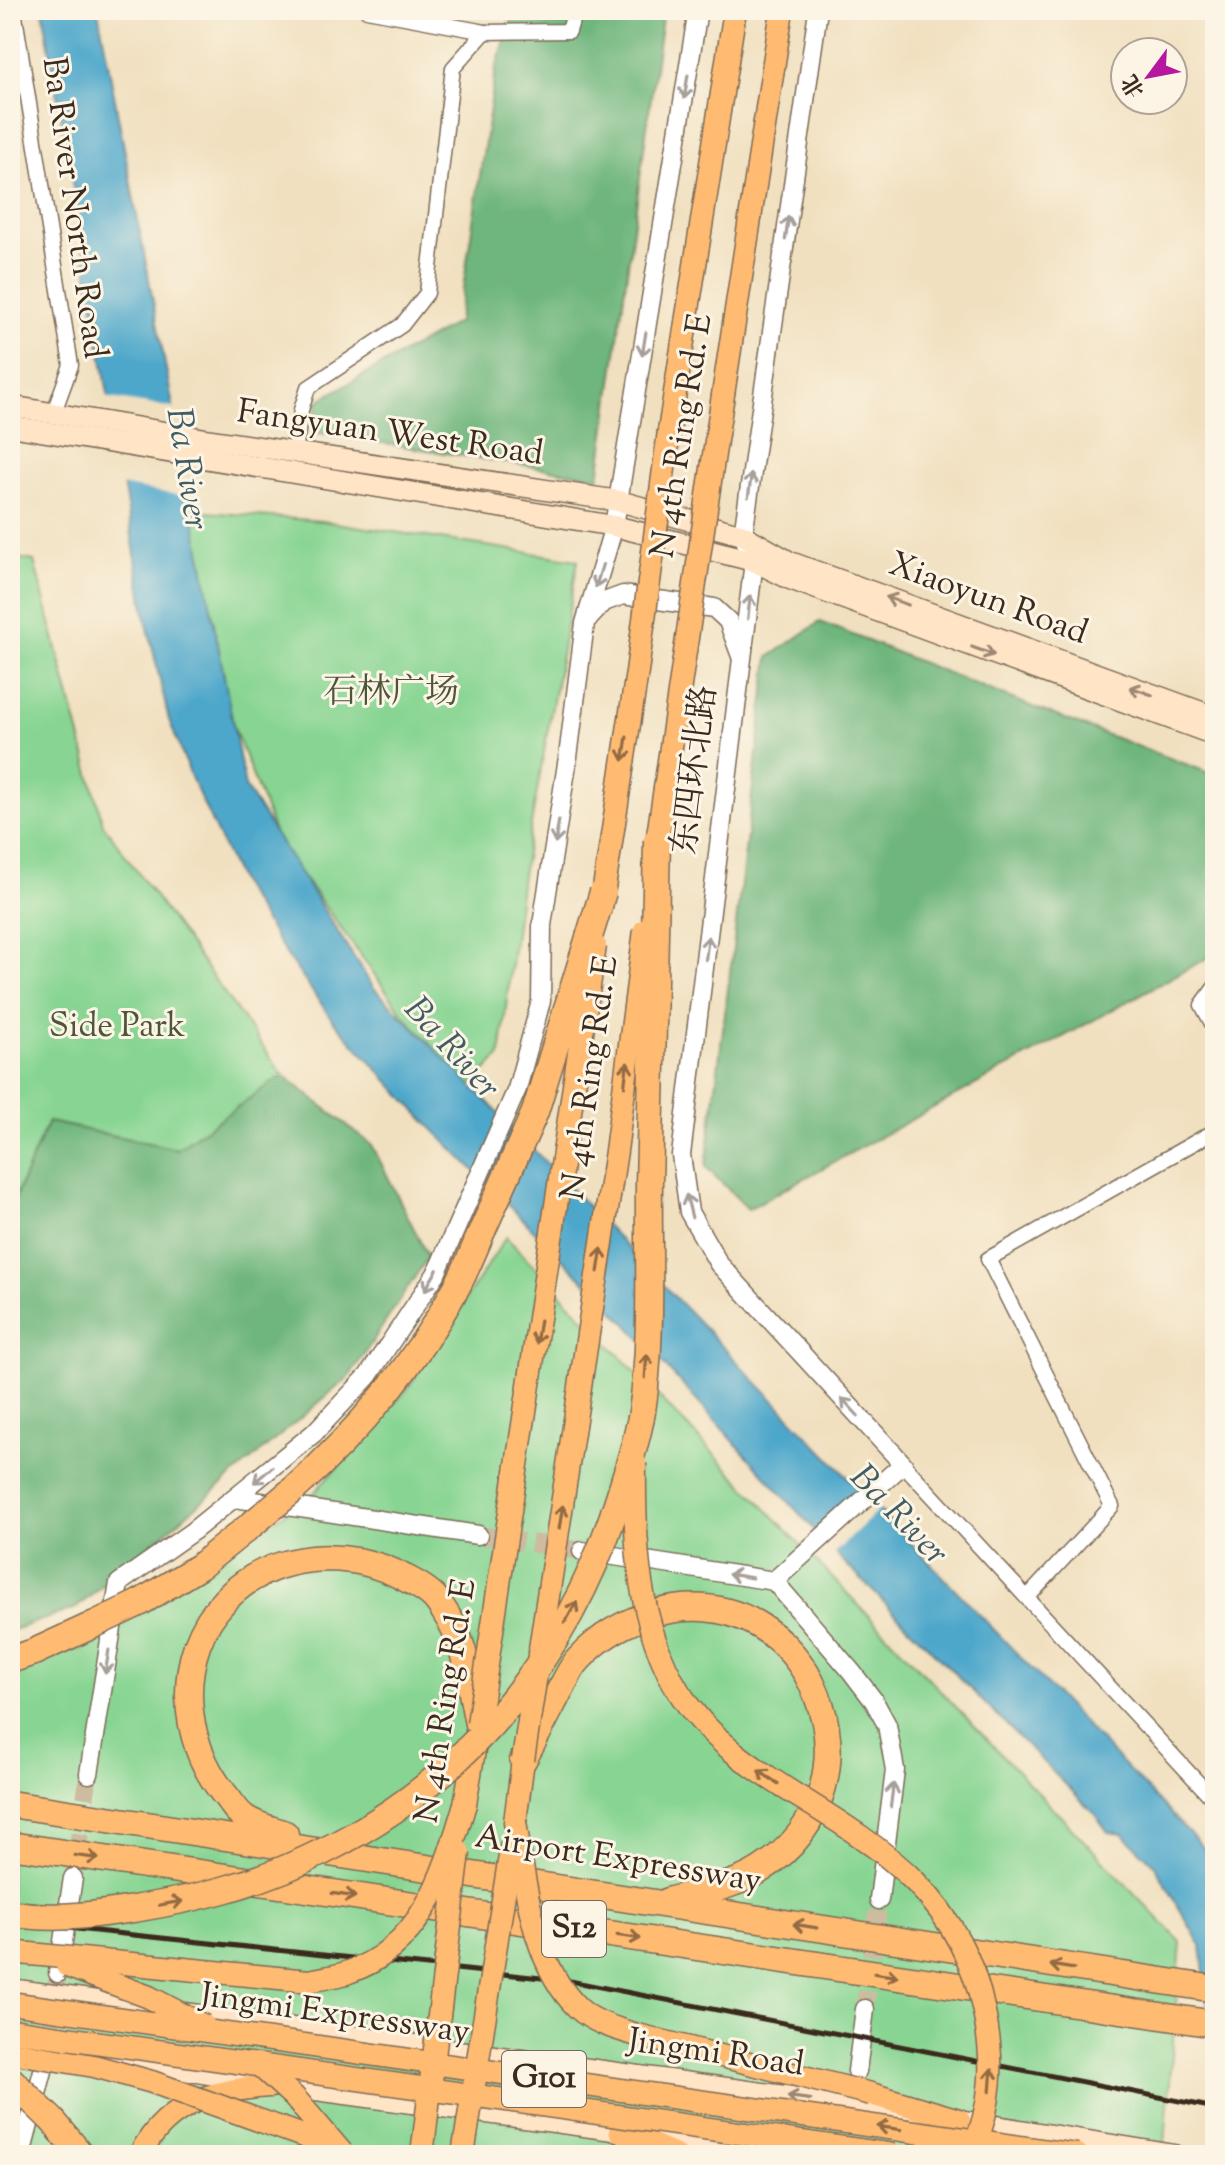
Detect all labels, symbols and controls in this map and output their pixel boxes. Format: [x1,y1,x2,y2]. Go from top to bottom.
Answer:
north arrow [1109,36,1189,116]
street label: Ba River North Road [28,54,118,362]
text: 北 [1115,67,1154,103]
one-way arrow [678,74,693,99]
one-way arrow [780,216,795,241]
street label: N 4th Ring Rd. E [640,310,726,562]
one-way arrow [636,330,651,356]
street label: Fangyuan West Road [234,388,546,480]
water label: Ba River [151,404,221,534]
one-way arrow [743,473,758,498]
street label: Xiaoyun Road [882,541,1094,659]
one-way arrow [591,563,605,588]
one-way arrow [886,593,910,607]
one-way arrow [742,594,757,621]
one-way arrow [970,644,995,659]
park label: 石林广场 [323,669,459,718]
street label: 东四环北路 [661,683,731,857]
one-way arrow [1130,683,1154,697]
one-way arrow [617,736,632,761]
one-way arrow [548,819,563,844]
one-way arrow [700,936,715,961]
street label: N 4th Ring Rd. E [550,952,632,1204]
water label: Ba River [391,986,512,1112]
park label: Side Park [49,1003,185,1052]
one-way arrow [619,1061,634,1088]
one-way arrow [681,1193,696,1219]
one-way arrow [593,1247,608,1273]
one-way arrow [423,1268,439,1291]
one-way arrow [530,1319,545,1345]
one-way arrow [639,1353,654,1380]
one-way arrow [842,1397,860,1417]
water label: Ba River [837,1454,960,1578]
one-way arrow [253,1467,274,1484]
one-way arrow [554,1504,569,1530]
one-way arrow [728,1568,754,1583]
street label: N 4th Ring Rd. E [404,1575,490,1827]
one-way arrow [564,1601,579,1625]
one-way arrow [98,1649,113,1674]
one-way arrow [757,1769,779,1786]
one-way arrow [885,1782,900,1808]
street label: Airport Expressway [471,1813,765,1907]
one-way arrow [74,1850,99,1865]
one-way arrow [331,1888,357,1903]
one-way arrow [157,1895,183,1910]
road number: S12 [542,1901,606,1957]
one-way arrow [793,1918,819,1933]
one-way arrow [616,1930,641,1945]
one-way arrow [1050,1959,1075,1974]
one-way arrow [873,1968,899,1983]
street label: Jingmi Expressway [195,1972,473,2058]
street label: Jingmi Road [623,2017,807,2091]
road number: G101 [502,2051,586,2107]
one-way arrow [983,2067,998,2094]
one-way arrow [787,2090,812,2105]
one-way arrow [877,2120,902,2135]

